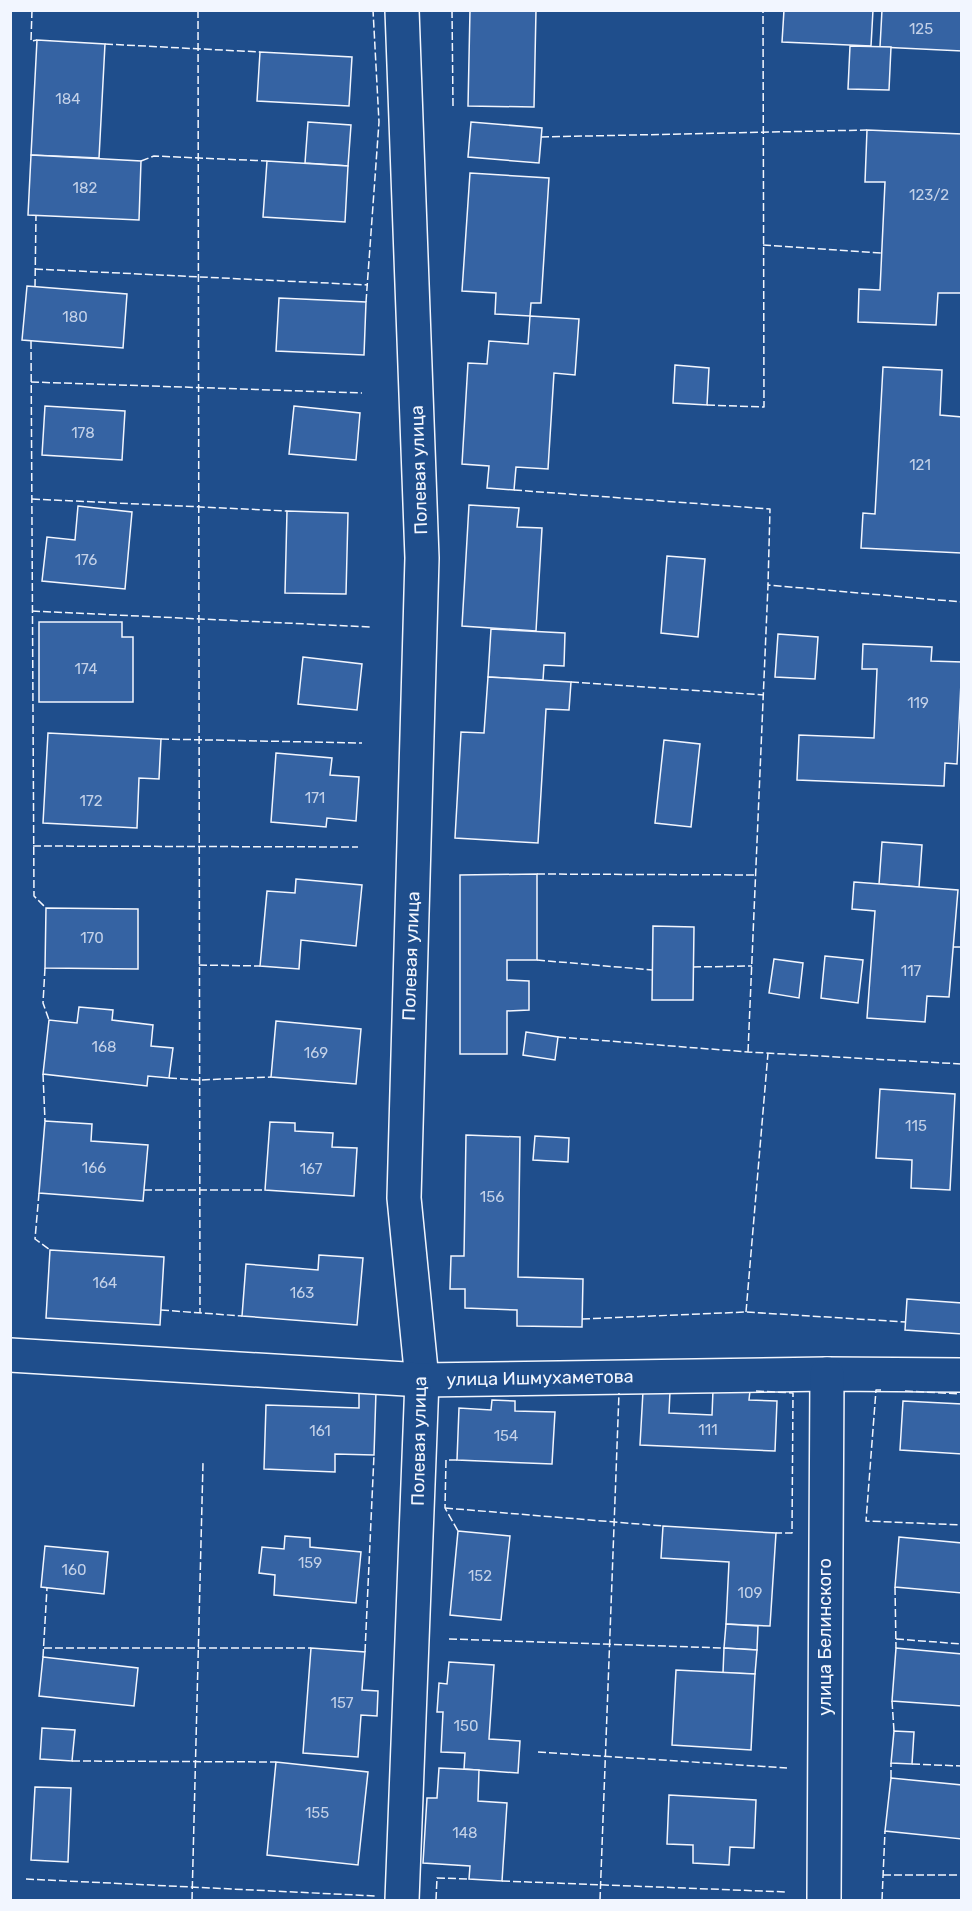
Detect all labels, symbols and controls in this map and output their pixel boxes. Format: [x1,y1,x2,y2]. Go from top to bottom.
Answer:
house number: 125 [909,20,933,38]
house number: 184 [55,90,81,108]
house number: 182 [73,179,98,197]
house number: 123/2 [909,186,949,204]
house number: 180 [62,308,88,326]
street label: Полевая улица [406,405,432,535]
house number: 178 [71,424,95,442]
house number: 121 [909,456,931,474]
house number: 176 [75,551,97,569]
house number: 174 [75,660,97,678]
house number: 119 [907,694,929,712]
house number: 171 [305,789,325,807]
house number: 172 [80,792,103,810]
street label: Полевая улица [398,891,424,1021]
house number: 170 [80,929,104,947]
house number: 117 [901,962,922,980]
house number: 168 [91,1038,117,1056]
house number: 169 [304,1044,328,1062]
house number: 115 [905,1117,927,1135]
house number: 166 [82,1159,106,1177]
house number: 167 [300,1160,323,1178]
house number: 156 [480,1188,504,1206]
house number: 164 [93,1274,117,1292]
house number: 163 [290,1284,314,1302]
street label: улица Ишмухаметова [446,1365,634,1391]
street label: Полевая улица [407,1376,431,1506]
house number: 111 [698,1421,718,1439]
house number: 161 [309,1422,331,1440]
house number: 154 [494,1427,518,1445]
house number: 159 [298,1554,322,1572]
street label: улица Белинского [814,1558,836,1716]
house number: 160 [62,1561,87,1579]
house number: 152 [468,1567,492,1585]
house number: 109 [738,1584,763,1602]
house number: 157 [330,1694,354,1712]
house number: 150 [454,1717,478,1735]
house number: 155 [305,1804,329,1822]
house number: 148 [452,1824,478,1842]

